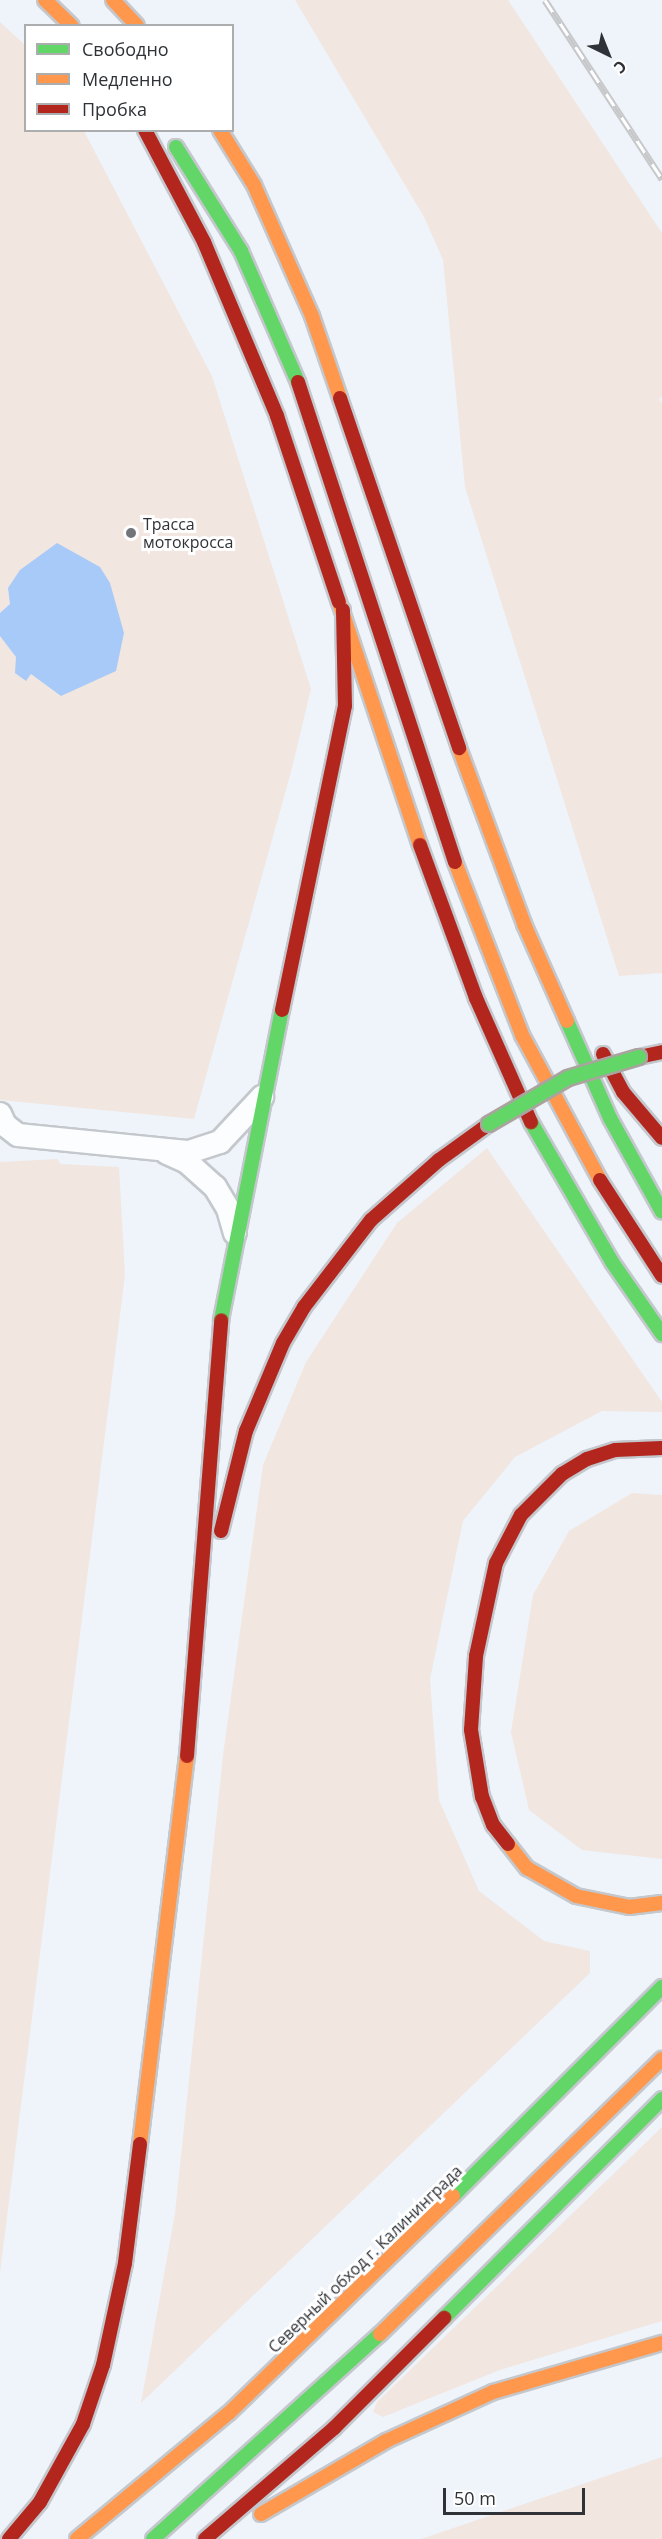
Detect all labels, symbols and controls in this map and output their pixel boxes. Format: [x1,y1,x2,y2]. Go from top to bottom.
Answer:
legend [24,24,234,132]
north arrow [578,24,638,84]
text: Свободно [82,37,169,61]
text: С [609,56,632,79]
text: Медленно [82,67,173,91]
text: Пробка [82,97,147,121]
place label: Трасса мотокросса [143,514,233,552]
marker: Трасса мотокросса [124,526,138,540]
street label: Северный обход г. Калининграда [264,2161,466,2357]
scale bar [446,2476,588,2514]
text: 50 m [454,2486,496,2510]

